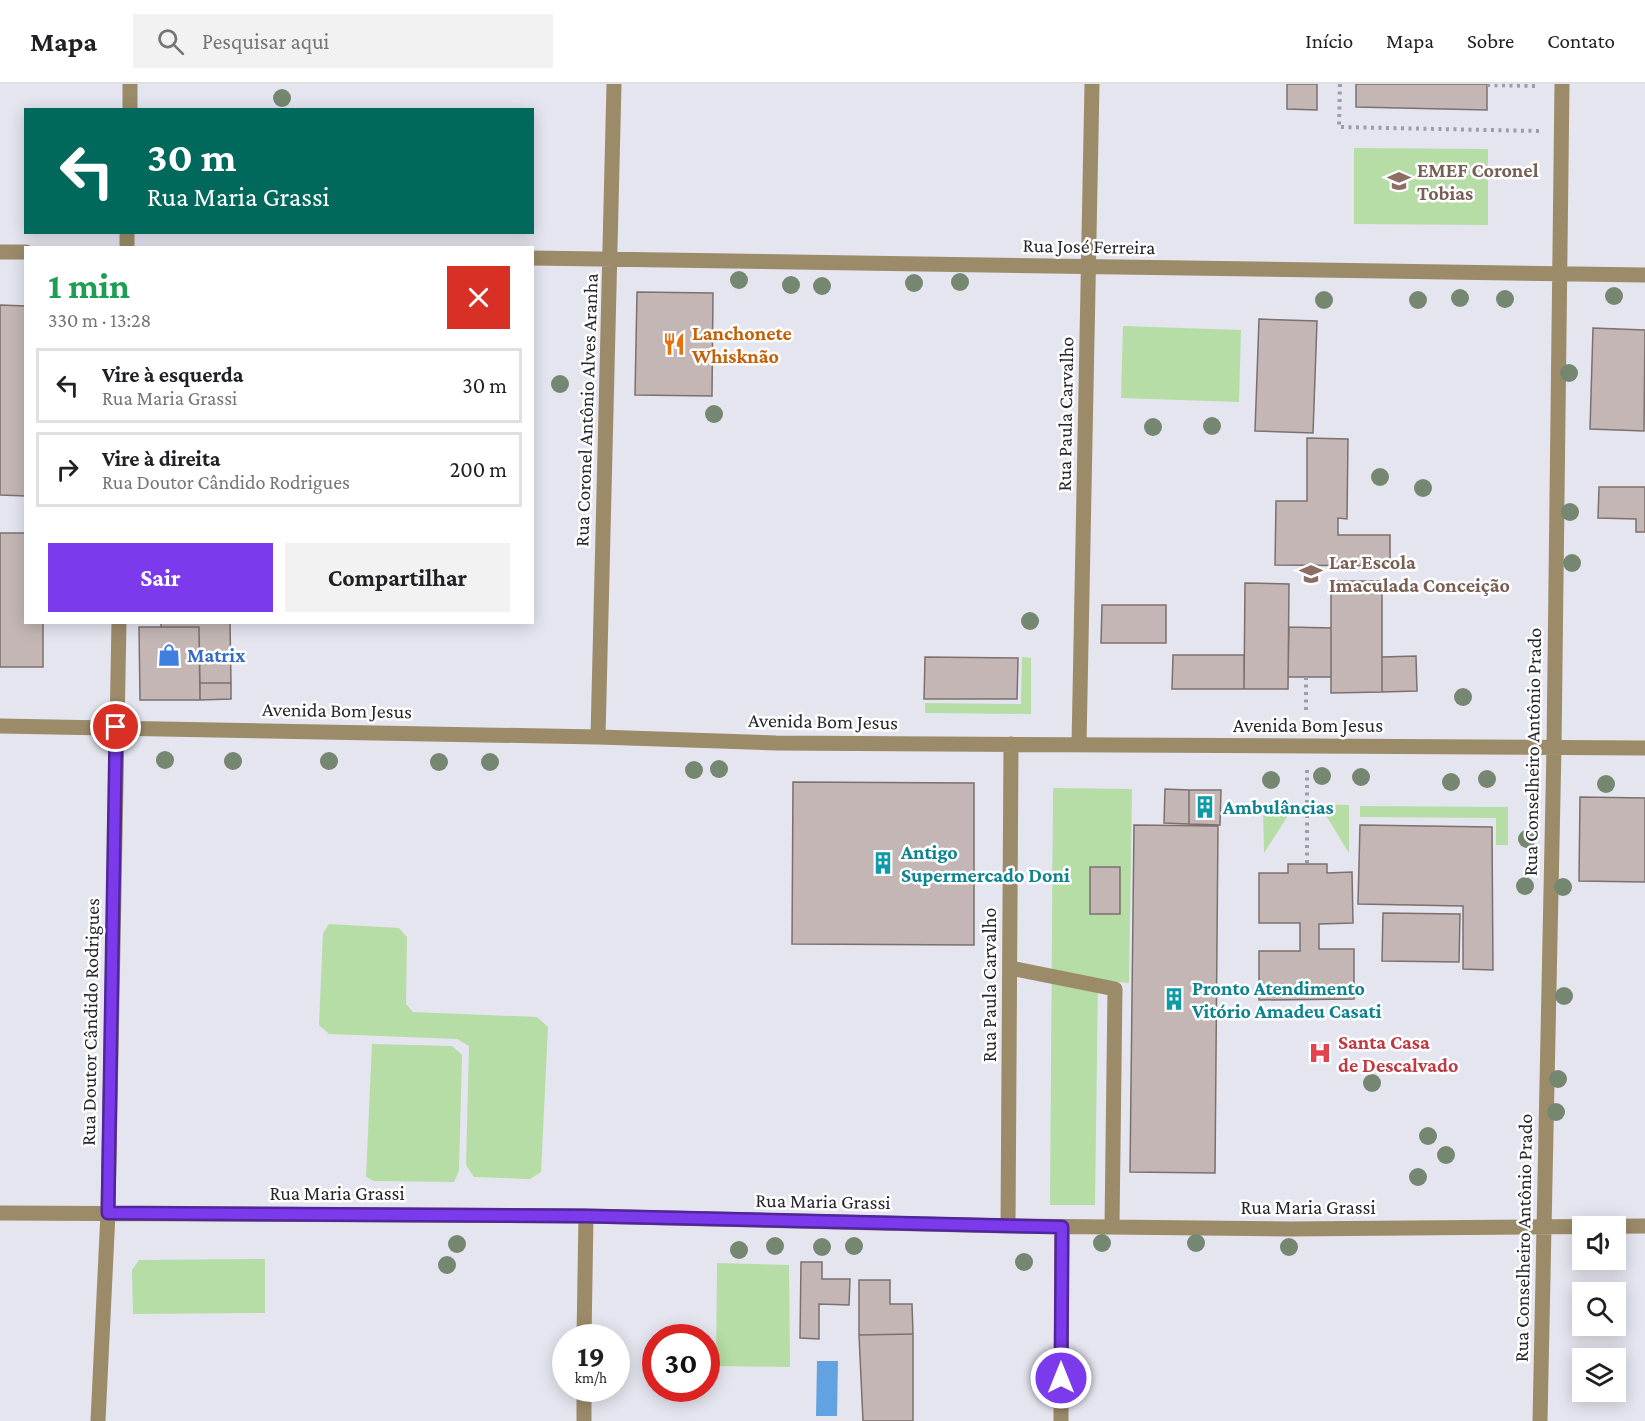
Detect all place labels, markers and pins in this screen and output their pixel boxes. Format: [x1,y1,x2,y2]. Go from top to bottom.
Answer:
place label: EMEF Coronel Tobias [1417,159,1539,204]
school or university icon: EMEF Coronel Tobias [1386,168,1412,194]
place label: Lanchonete Whisknão [691,322,792,367]
restaurant icon: Lanchonete Whisknão [661,331,687,357]
place label: Lar Escola Imaculada Conceição [1329,551,1510,596]
school or university icon: Lar Escola Imaculada Conceição [1298,561,1324,587]
shop icon: Matrix [156,642,182,668]
place label: Matrix [187,644,246,666]
pin [90,701,141,752]
building icon: Ambulâncias [1192,794,1218,820]
place label: Ambulâncias [1222,796,1334,818]
place label: Antigo Supermercado Doni [900,841,1070,886]
building icon: Antigo Supermercado Doni [870,850,896,876]
place label: Pronto Atendimento Vitório Amadeu Casati [1191,977,1382,1022]
building icon: Pronto Atendimento Vitório Amadeu Casati [1161,986,1187,1012]
place label: Santa Casa de Descalvado [1338,1031,1458,1076]
hospital icon: Santa Casa de Descalvado [1307,1040,1333,1066]

